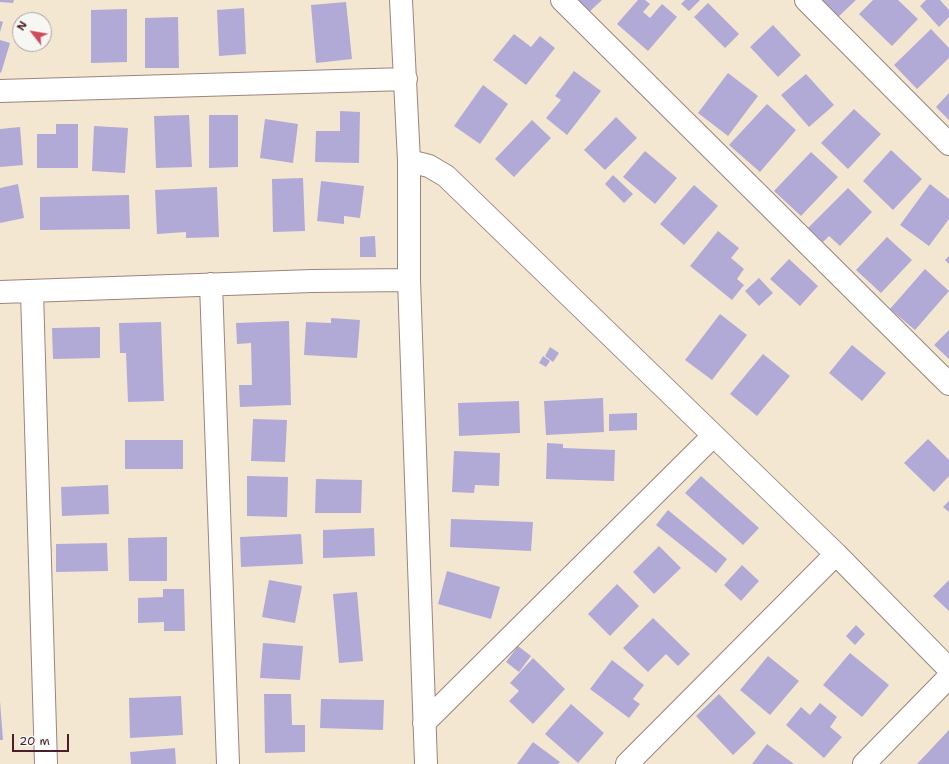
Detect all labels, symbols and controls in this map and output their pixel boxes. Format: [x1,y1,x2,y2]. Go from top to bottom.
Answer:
north arrow [12,12,52,52]
text: N [13,18,31,34]
scale bar [14,726,71,752]
text: 20 m [19,733,50,749]

